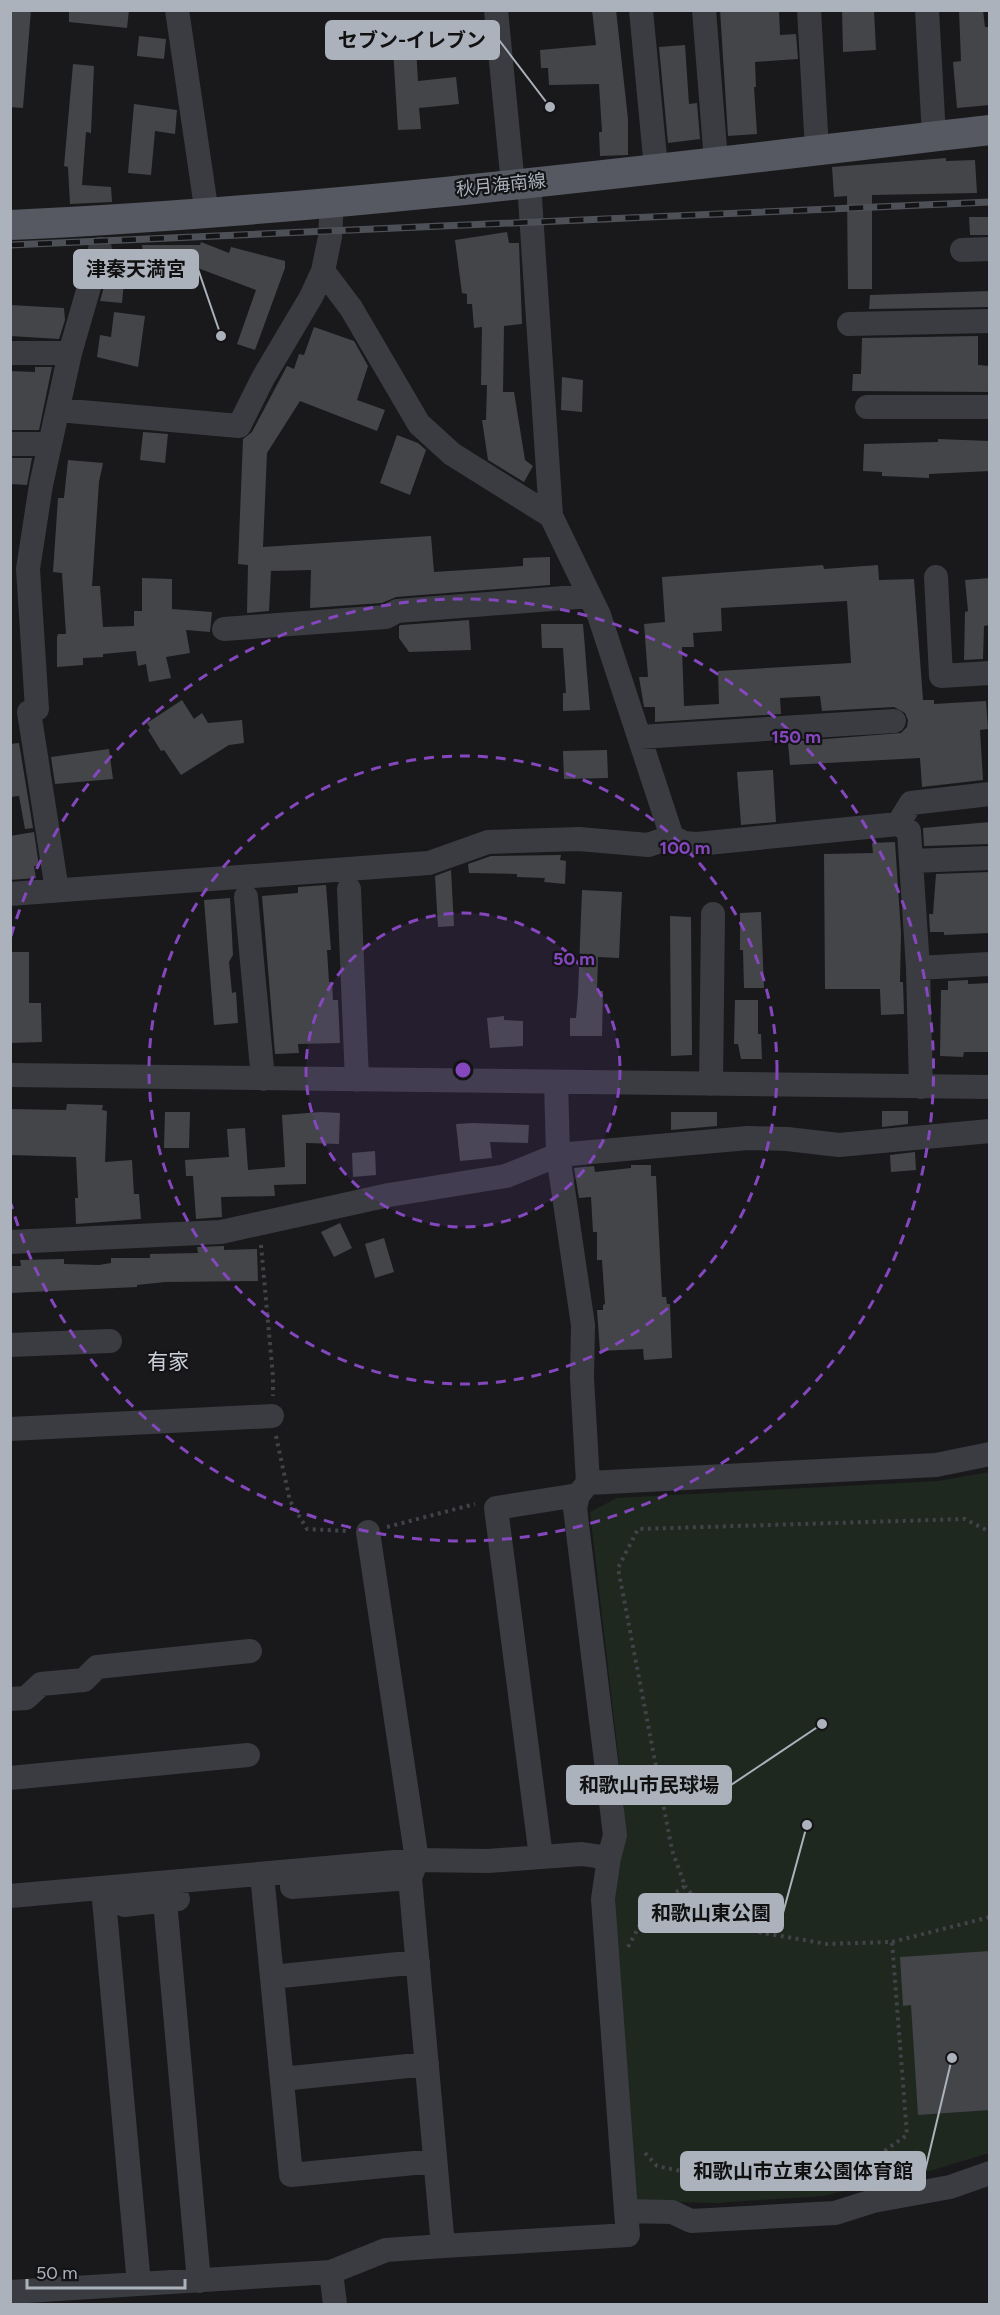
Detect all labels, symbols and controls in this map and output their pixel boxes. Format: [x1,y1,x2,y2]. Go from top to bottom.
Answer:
callout: セブン-イレブン [326,21,499,59]
text: セブン-イレブン [338,28,486,52]
street label: 秋月海南線 [455,169,547,201]
callout: 津秦天満宮 [74,250,198,288]
text: 津秦天満宮 [86,257,186,281]
text: 150 m [771,726,821,748]
text: 100 m [660,837,710,859]
text: 50 m [553,948,595,970]
centre of rings [453,1060,473,1080]
district label: 有家 [147,1349,189,1374]
callout: 和歌山市民球場 [567,1766,731,1804]
text: 和歌山市民球場 [579,1773,719,1797]
callout: 和歌山東公園 [639,1894,783,1932]
text: 和歌山東公園 [651,1901,771,1925]
callout: 和歌山市立東公園体育館 [681,2152,925,2190]
text: 和歌山市立東公園体育館 [693,2159,913,2183]
scale bar [27,2252,184,2290]
text: 50 m [36,2262,78,2284]

